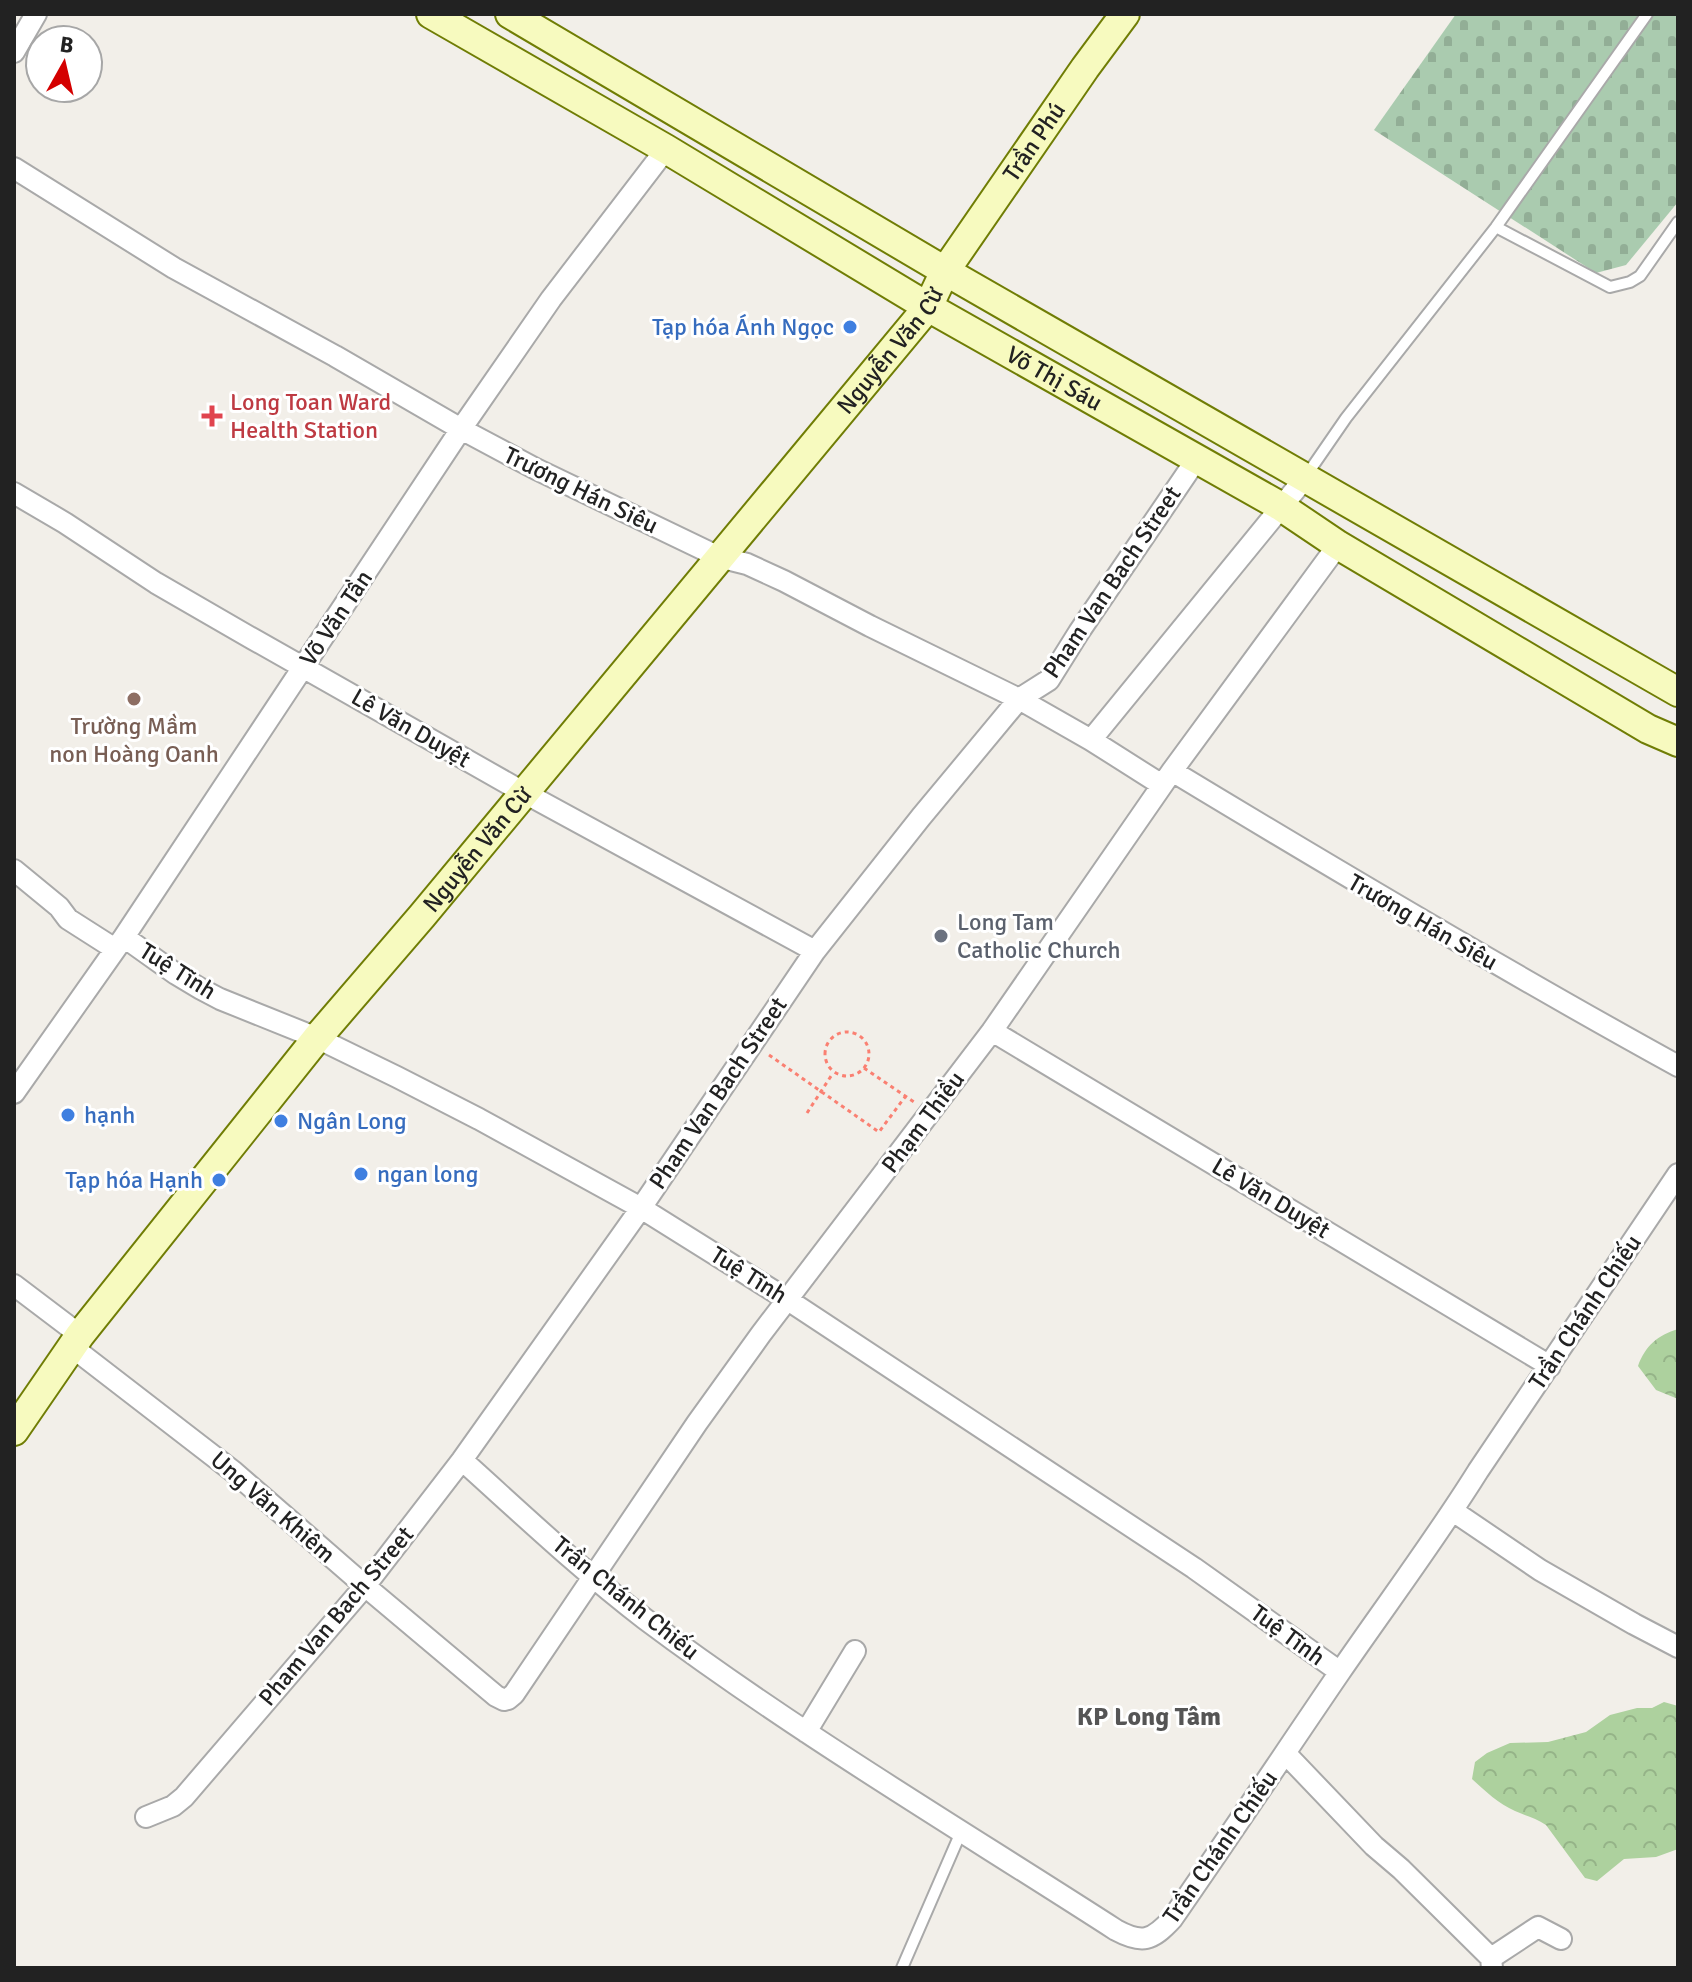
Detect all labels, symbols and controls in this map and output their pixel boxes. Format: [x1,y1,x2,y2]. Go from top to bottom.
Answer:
north arrow [24,24,104,104]
text: B [58,30,75,59]
street label: Trần Phú [996,96,1072,187]
street label: Nguyễn Văn Cừ [830,282,950,420]
place label: Tạp hóa Ánh Ngọc [652,312,834,342]
marker: Tạp hóa Ánh Ngọc [841,318,859,336]
street label: Võ Thị Sáu [1001,339,1108,417]
place label: Long Toan Ward Health Station [230,387,391,445]
marker: Long Toan Ward Health Station [201,405,223,427]
street label: Trương Hán Siêu [499,440,663,540]
street label: Pham Van Bach Street [1037,480,1187,684]
street label: Võ Văn Tần [293,564,379,672]
street label: Lê Văn Duyệt [346,682,476,774]
marker: Trường Mầm non Hoàng Oanh [125,690,143,708]
place label: Trường Mầm non Hoàng Oanh [49,711,219,769]
street label: Nguyễn Văn Cừ [416,780,539,919]
street label: Trương Hán Siêu [1343,867,1503,977]
place label: Long Tam Catholic Church [957,907,1121,965]
marker: Long Tam Catholic Church [932,927,950,945]
street label: Tuệ Tĩnh [134,936,222,1006]
street label: Pham Van Bach Street [643,991,793,1195]
street label: Phạm Thiều [875,1065,971,1179]
place label: hạnh [84,1100,135,1130]
marker: hạnh [59,1106,77,1124]
place label: Ngân Long [297,1106,407,1136]
marker: Ngân Long [272,1112,290,1130]
street label: Lê Văn Duyệt [1206,1151,1336,1245]
place label: ngan long [377,1159,478,1189]
place label: Tạp hóa Hạnh [65,1165,203,1195]
marker: ngan long [352,1165,370,1183]
marker: Tạp hóa Hạnh [210,1171,228,1189]
street label: Trần Chánh Chiếu [1522,1229,1648,1395]
street label: Tuệ Tĩnh [705,1240,793,1310]
street label: Ung Văn Khiêm [204,1445,342,1569]
street label: Pham Van Bach Street [252,1520,420,1712]
street label: Trần Chánh Chiếu [547,1530,705,1666]
street label: Tuệ Tĩnh [1245,1598,1331,1672]
district label: KP Long Tâm [1077,1701,1221,1733]
street label: Trần Chánh Chiếu [1156,1765,1284,1929]

